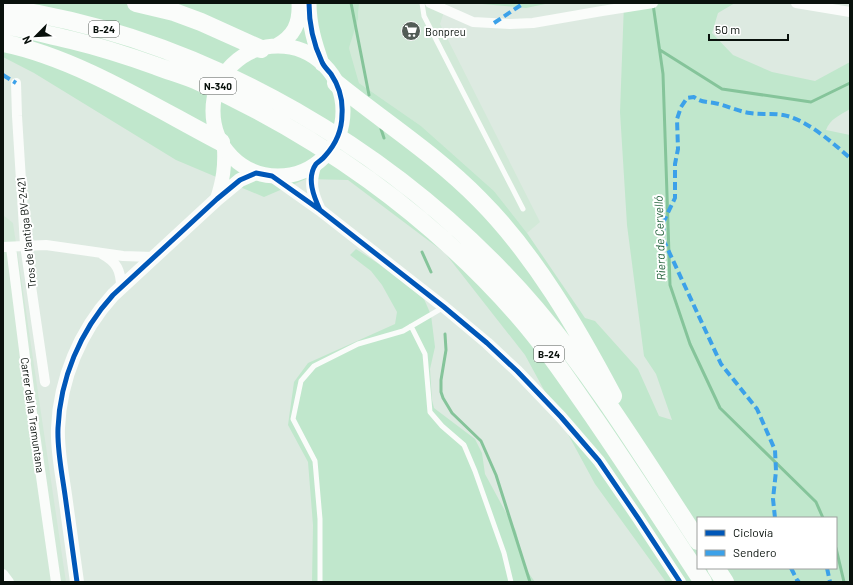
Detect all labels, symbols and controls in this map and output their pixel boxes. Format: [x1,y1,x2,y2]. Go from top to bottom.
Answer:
north arrow [16,16,56,56]
scale bar [709,16,788,42]
supermarket icon: Bonpreu [400,20,422,42]
road number: B-24 [89,21,119,37]
text: 50 m [715,22,740,36]
place label: Bonpreu [425,25,466,38]
text: N [19,34,34,46]
road number: N-340 [200,78,236,94]
street label: Tros de l'antiga BV-2421 [14,177,38,289]
water label: Riera de Cervelló [651,195,667,281]
road number: B-24 [534,346,564,362]
street label: Carrer del la Tramuntana [18,356,48,474]
legend [697,517,837,569]
text: Ciclovía [733,525,773,539]
text: Sendero [733,545,777,559]

